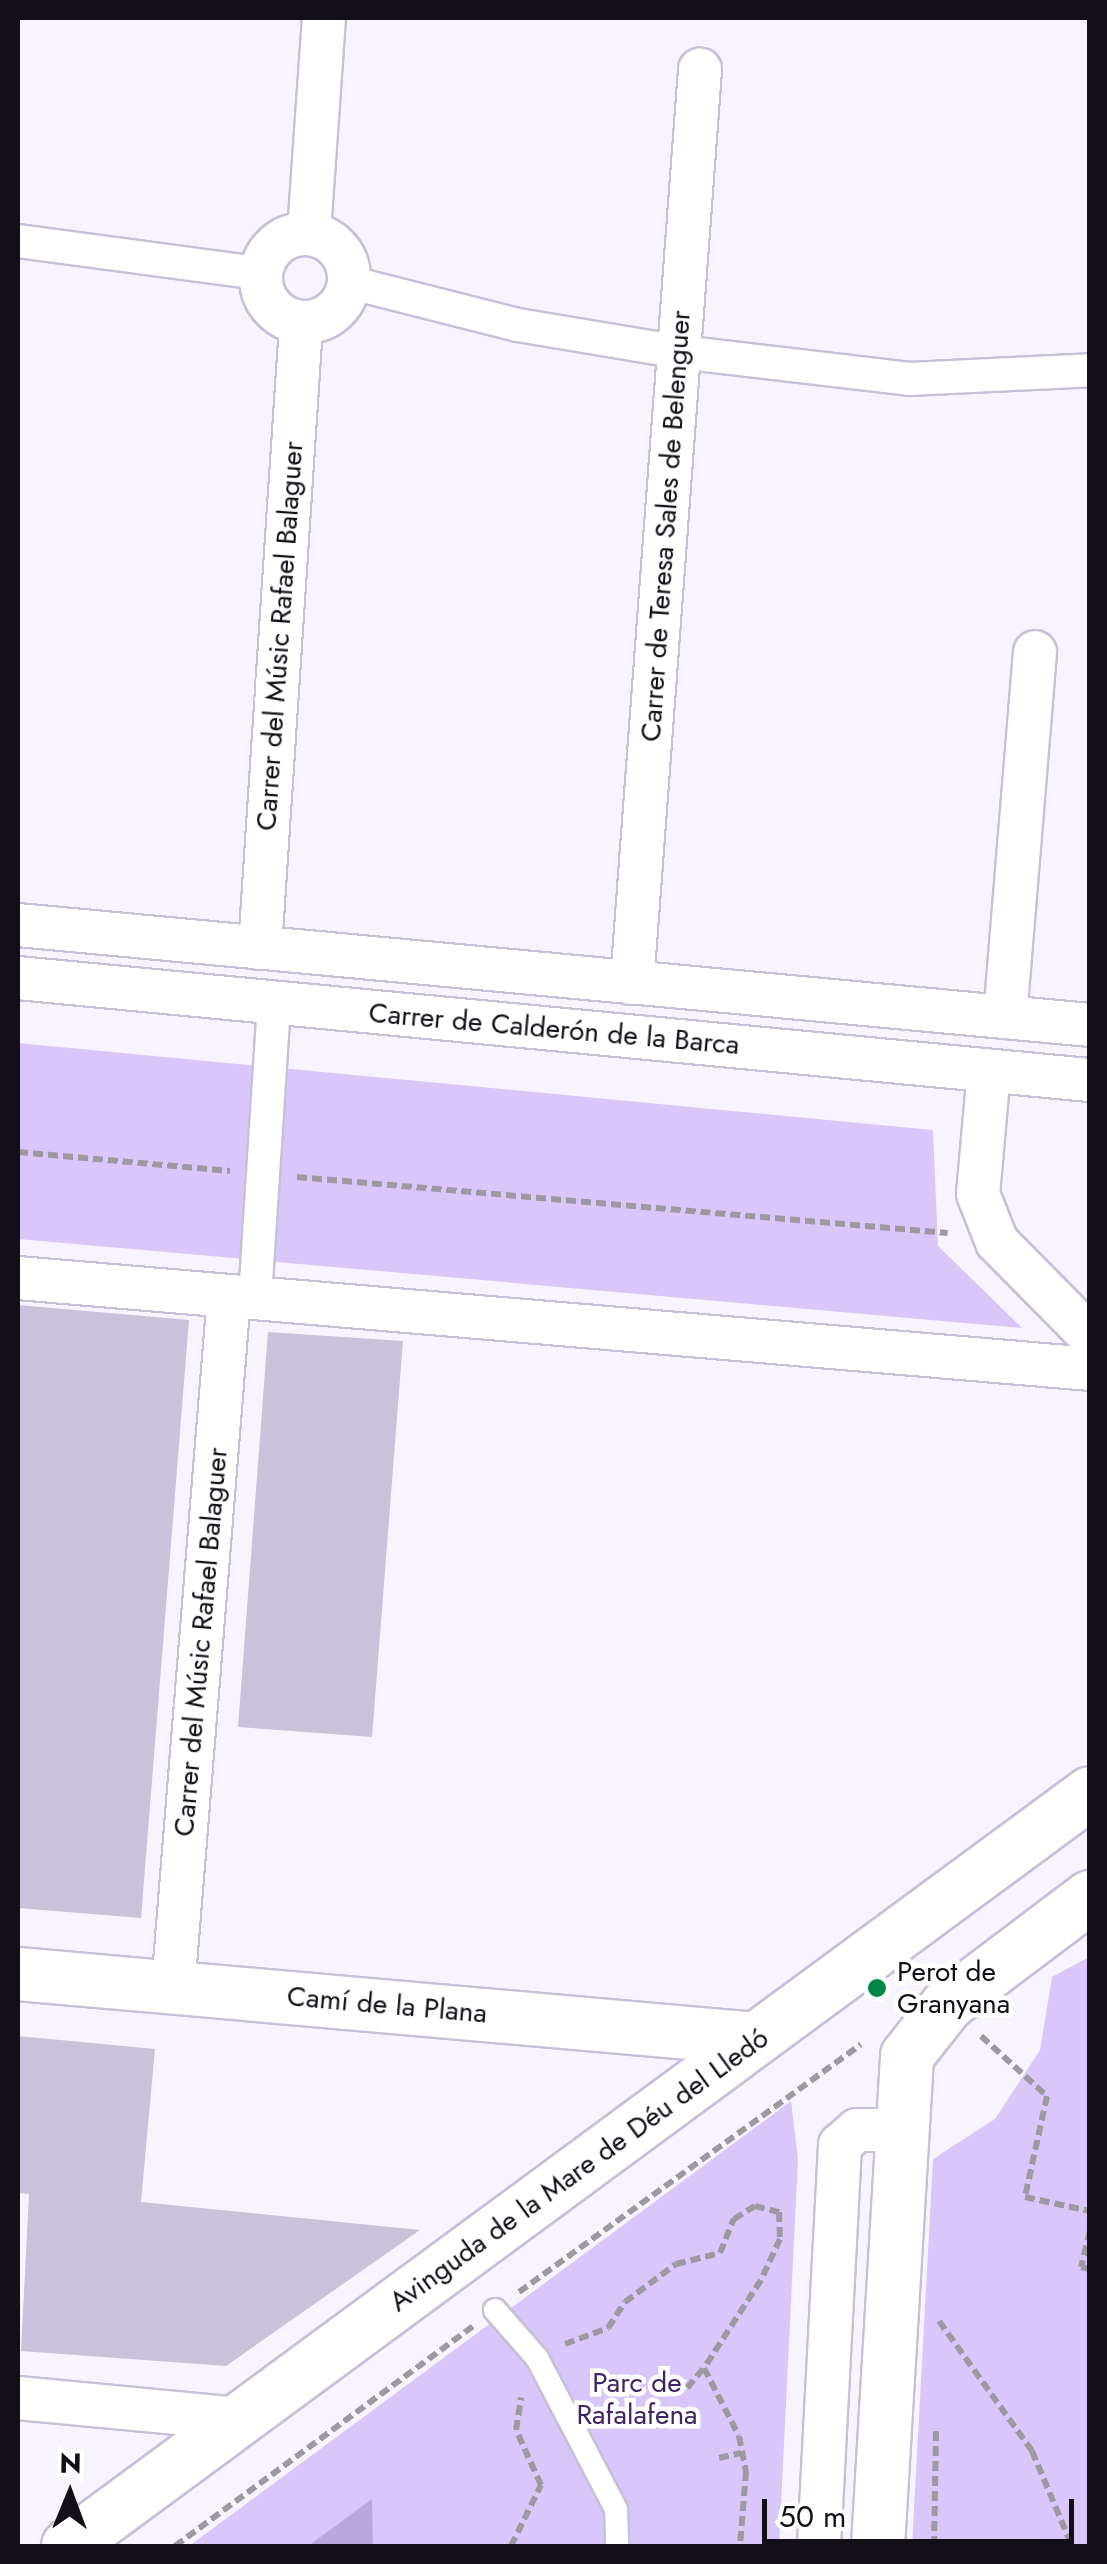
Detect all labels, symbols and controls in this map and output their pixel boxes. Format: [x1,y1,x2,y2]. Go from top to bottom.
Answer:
street label: Carrer de Teresa Sales de Belenguer [634,309,698,743]
street label: Carrer del Músic Rafael Balaguer [250,440,310,832]
street label: Carrer de Calderón de la Barca [367,996,741,1062]
street label: Carrer del Músic Rafael Balaguer [167,1446,235,1838]
place label: Perot de Granyana [897,1955,1010,2021]
marker: Perot de Granyana [866,1977,888,1999]
street label: Camí de la Plana [286,1980,488,2030]
street label: Avinguda de la Mare de Déu del Lledó [383,2021,775,2319]
park label: Parc de Rafalafena [576,2366,698,2432]
text: N [59,2443,82,2484]
north arrow [20,2444,120,2544]
scale bar [767,2479,1080,2541]
text: 50 m [779,2495,846,2538]

